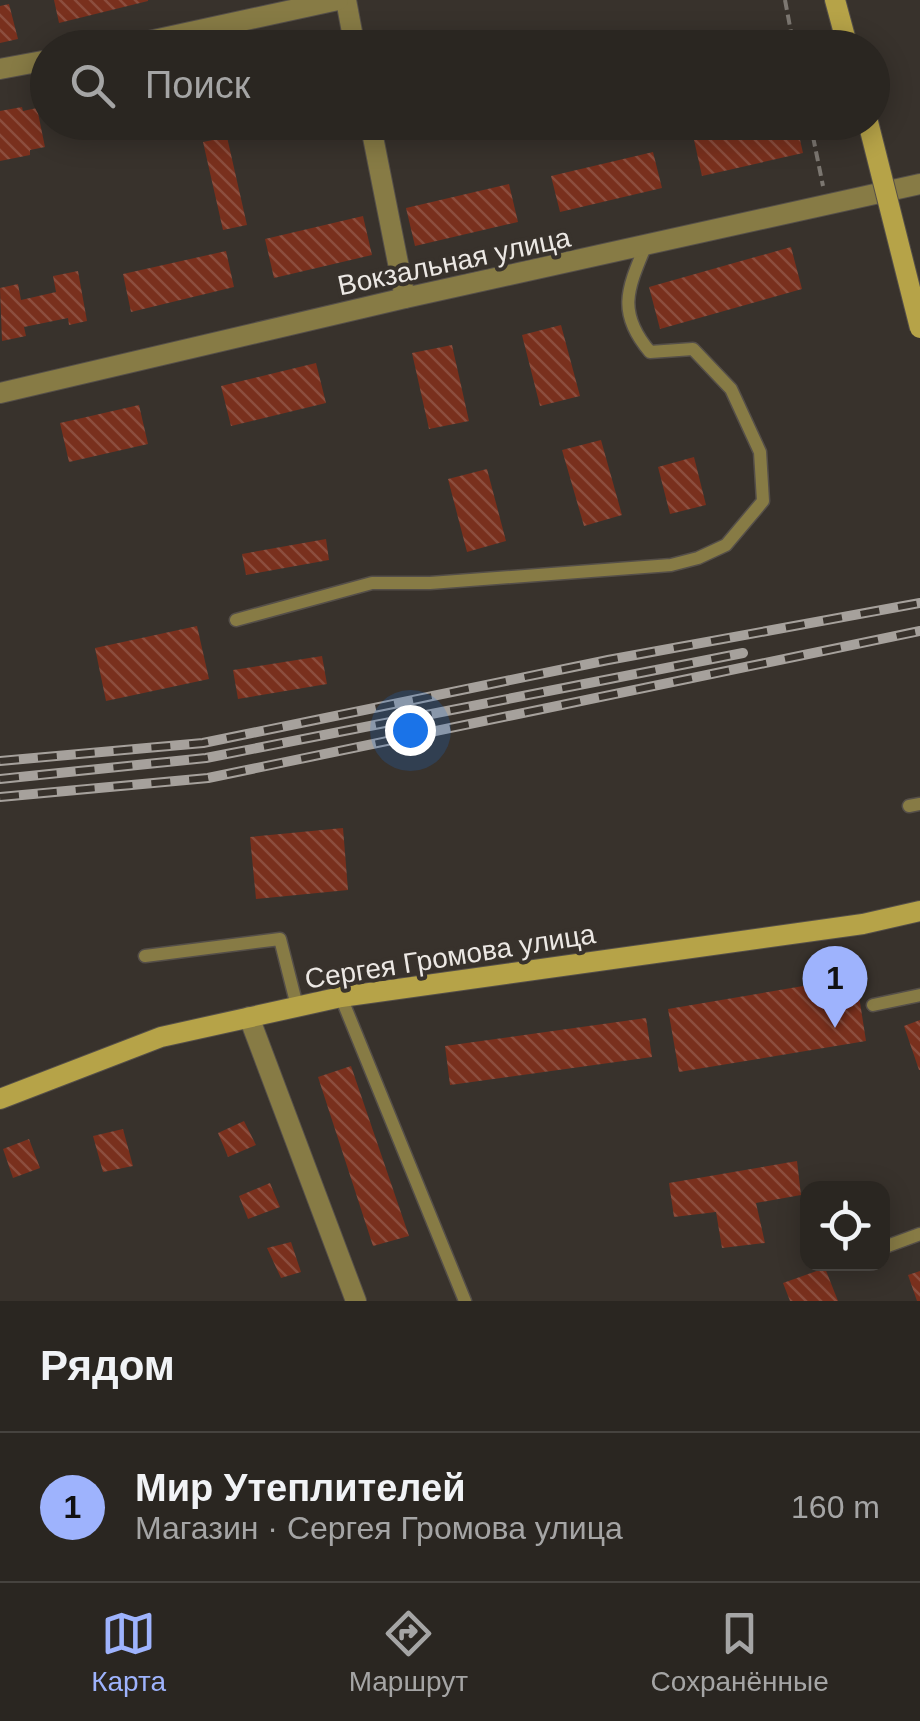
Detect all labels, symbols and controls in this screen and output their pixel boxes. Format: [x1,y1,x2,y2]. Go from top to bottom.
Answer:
search box [30,30,890,140]
icon: search [65,58,120,113]
text: Поиск [145,64,250,106]
street label: Вокзальная улица [335,222,574,301]
your location [385,705,436,756]
street label: Сергея Громова улица [303,918,598,995]
pin: 1 [802,946,868,1028]
map controls [800,1181,890,1271]
button: locate [800,1181,890,1271]
text: Рядом [40,1342,175,1389]
text: Мир Утеплителей [135,1467,466,1509]
text: 1 [64,1489,81,1525]
text: 160 m [791,1489,880,1525]
text: Магазин · Сергея Громова улица [135,1510,623,1546]
tab: Карта [91,1606,166,1698]
tab: Маршрут [349,1606,468,1698]
tab: Сохранённые [650,1606,829,1698]

